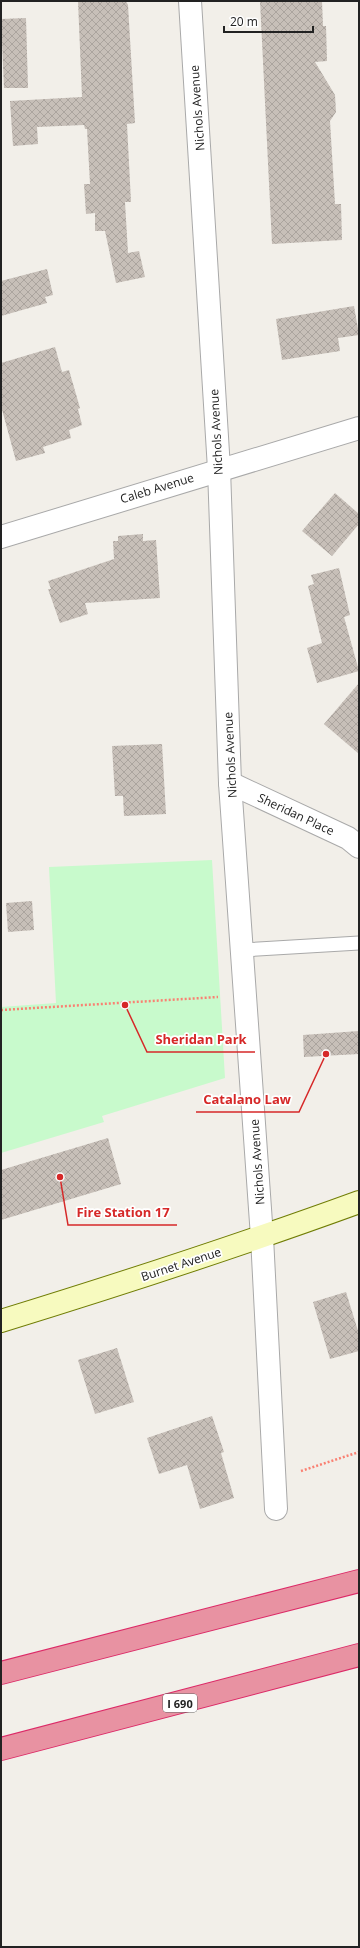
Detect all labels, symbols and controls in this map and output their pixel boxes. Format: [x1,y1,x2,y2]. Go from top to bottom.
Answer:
scale bar [224,8,313,34]
text: 20 m [230,13,258,30]
street label: Nichols Avenue [186,64,208,152]
street label: Nichols Avenue [205,388,227,475]
street label: Caleb Avenue [118,469,196,507]
street label: Nichols Avenue [219,711,241,798]
street label: Sheridan Place [255,789,337,839]
callout: Sheridan Park [147,1027,255,1052]
text: Sheridan Park [155,1030,248,1048]
callout: Catalano Law [196,1087,299,1112]
text: Catalano Law [203,1090,291,1108]
street label: Nichols Avenue [246,1118,268,1206]
callout: Fire Station 17 [68,1200,177,1225]
text: Fire Station 17 [76,1203,170,1221]
street label: Burnet Avenue [139,1243,223,1285]
road number: I 690 [163,1694,197,1712]

